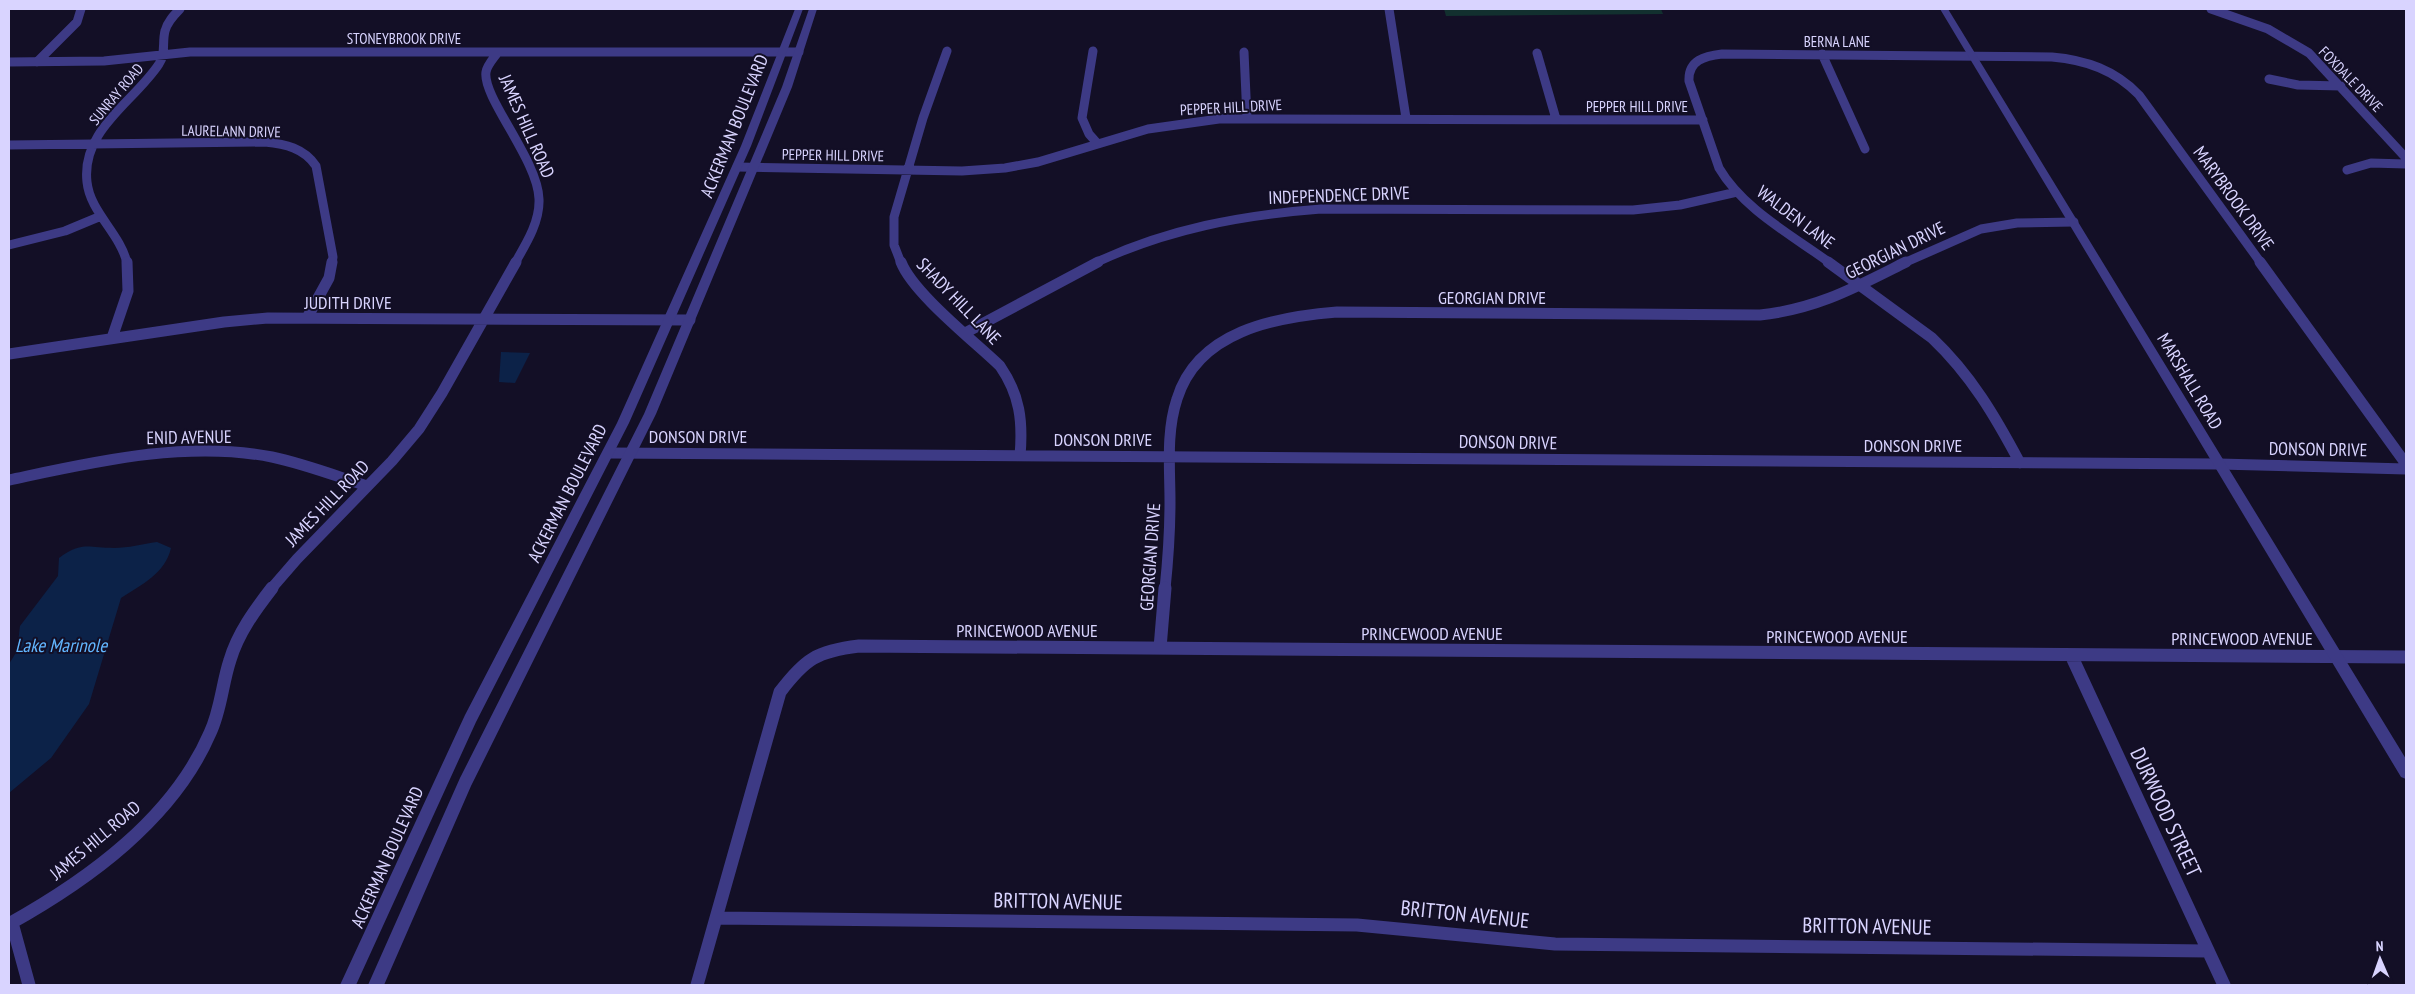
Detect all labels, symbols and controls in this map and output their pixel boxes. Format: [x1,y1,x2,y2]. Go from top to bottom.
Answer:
street label: STONEYBROOK DRIVE [347,29,461,48]
street label: BERNA LANE [1804,32,1870,51]
street label: FOXDALE DRIVE [2315,42,2387,116]
street label: ACKERMAN BOULEVARD [695,51,773,201]
street label: SUNRAY ROAD [85,59,147,129]
street label: JAMES HILL ROAD [493,70,560,181]
street label: PEPPER HILL DRIVE [1180,95,1282,119]
street label: PEPPER HILL DRIVE [1586,97,1688,116]
street label: LAURELANN DRIVE [181,121,281,141]
street label: MARYBROOK DRIVE [2189,141,2279,255]
street label: PEPPER HILL DRIVE [782,145,884,165]
street label: WALDEN LANE [1752,180,1840,254]
street label: INDEPENDENCE DRIVE [1268,181,1410,209]
street label: GEORGIAN DRIVE [1841,216,1949,284]
street label: SHADY HILL LANE [912,253,1006,349]
street label: GEORGIAN DRIVE [1438,286,1546,309]
street label: JUDITH DRIVE [303,291,392,314]
street label: MARSHALL ROAD [2152,329,2228,433]
street label: ACKERMAN BOULEVARD [522,420,612,566]
street label: ENID AVENUE [146,425,232,449]
street label: DONSON DRIVE [649,425,747,448]
street label: DONSON DRIVE [1054,428,1152,451]
street label: DONSON DRIVE [1459,430,1557,454]
street label: DONSON DRIVE [1864,434,1962,457]
street label: DONSON DRIVE [2269,437,2367,461]
street label: JAMES HILL ROAD [279,455,374,552]
street label: GEORGIAN DRIVE [1135,502,1165,612]
street label: PRINCEWOOD AVENUE [956,619,1098,642]
street label: PRINCEWOOD AVENUE [1361,622,1503,645]
street label: PRINCEWOOD AVENUE [1766,625,1908,648]
street label: PRINCEWOOD AVENUE [2171,627,2313,650]
water label: Lake Marinole [15,633,108,657]
street label: DURWOOD STREET [2124,743,2208,881]
street label: ACKERMAN BOULEVARD [346,783,428,931]
street label: JAMES HILL ROAD [44,795,145,885]
street label: BRITTON AVENUE [993,886,1123,916]
street label: BRITTON AVENUE [1399,894,1531,934]
street label: BRITTON AVENUE [1802,911,1932,941]
north arrow [2355,934,2405,984]
text: N [2375,937,2384,955]

